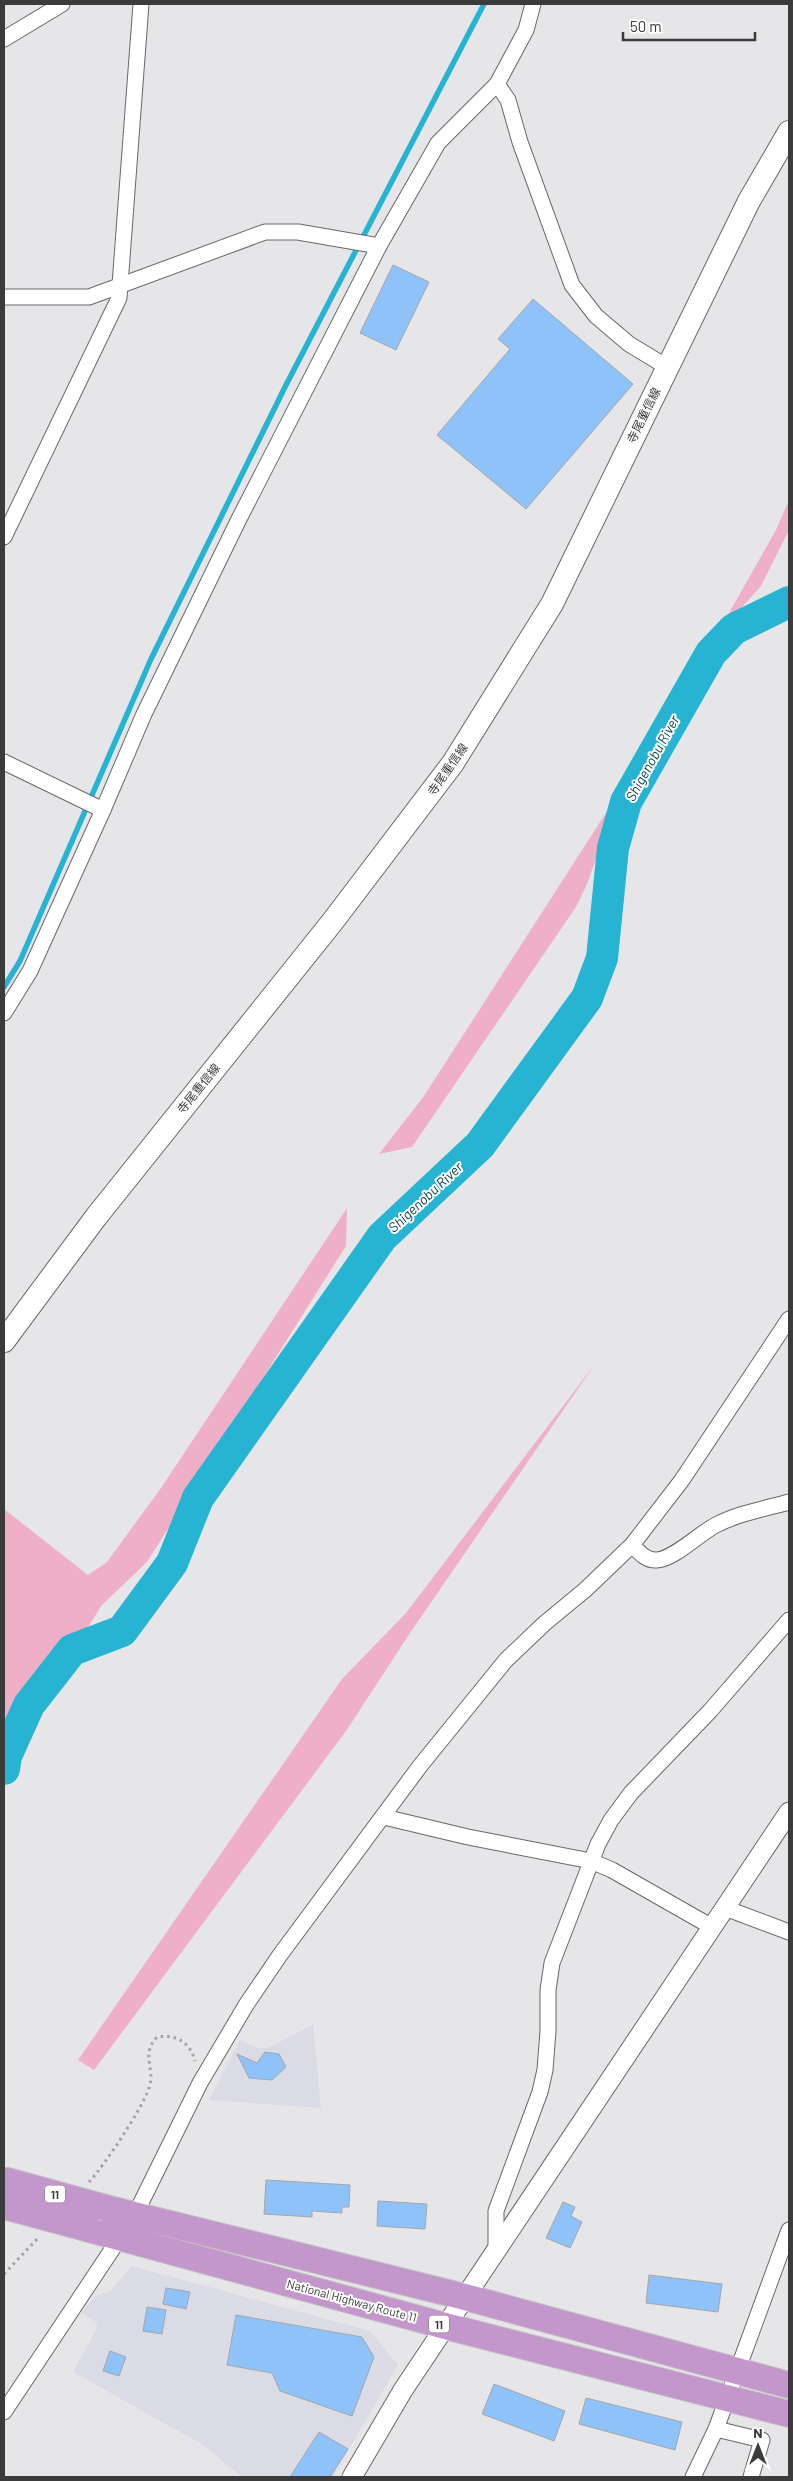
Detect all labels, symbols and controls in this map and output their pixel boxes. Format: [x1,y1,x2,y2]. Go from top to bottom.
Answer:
scale bar [623,10,756,42]
text: 50 m [630,17,662,35]
street label: 寺尾重信線 [624,385,662,445]
water label: Shigenobu River [621,711,683,804]
street label: 寺尾重信線 [424,740,470,798]
street label: 寺尾重信線 [174,1060,222,1116]
water label: Shigenobu River [384,1158,466,1236]
road number: 11 [45,2186,65,2202]
street label: National Highway Route 11 [286,2276,418,2324]
road number: 11 [429,2316,449,2332]
north arrow [733,2421,783,2471]
text: N [753,2424,763,2441]

